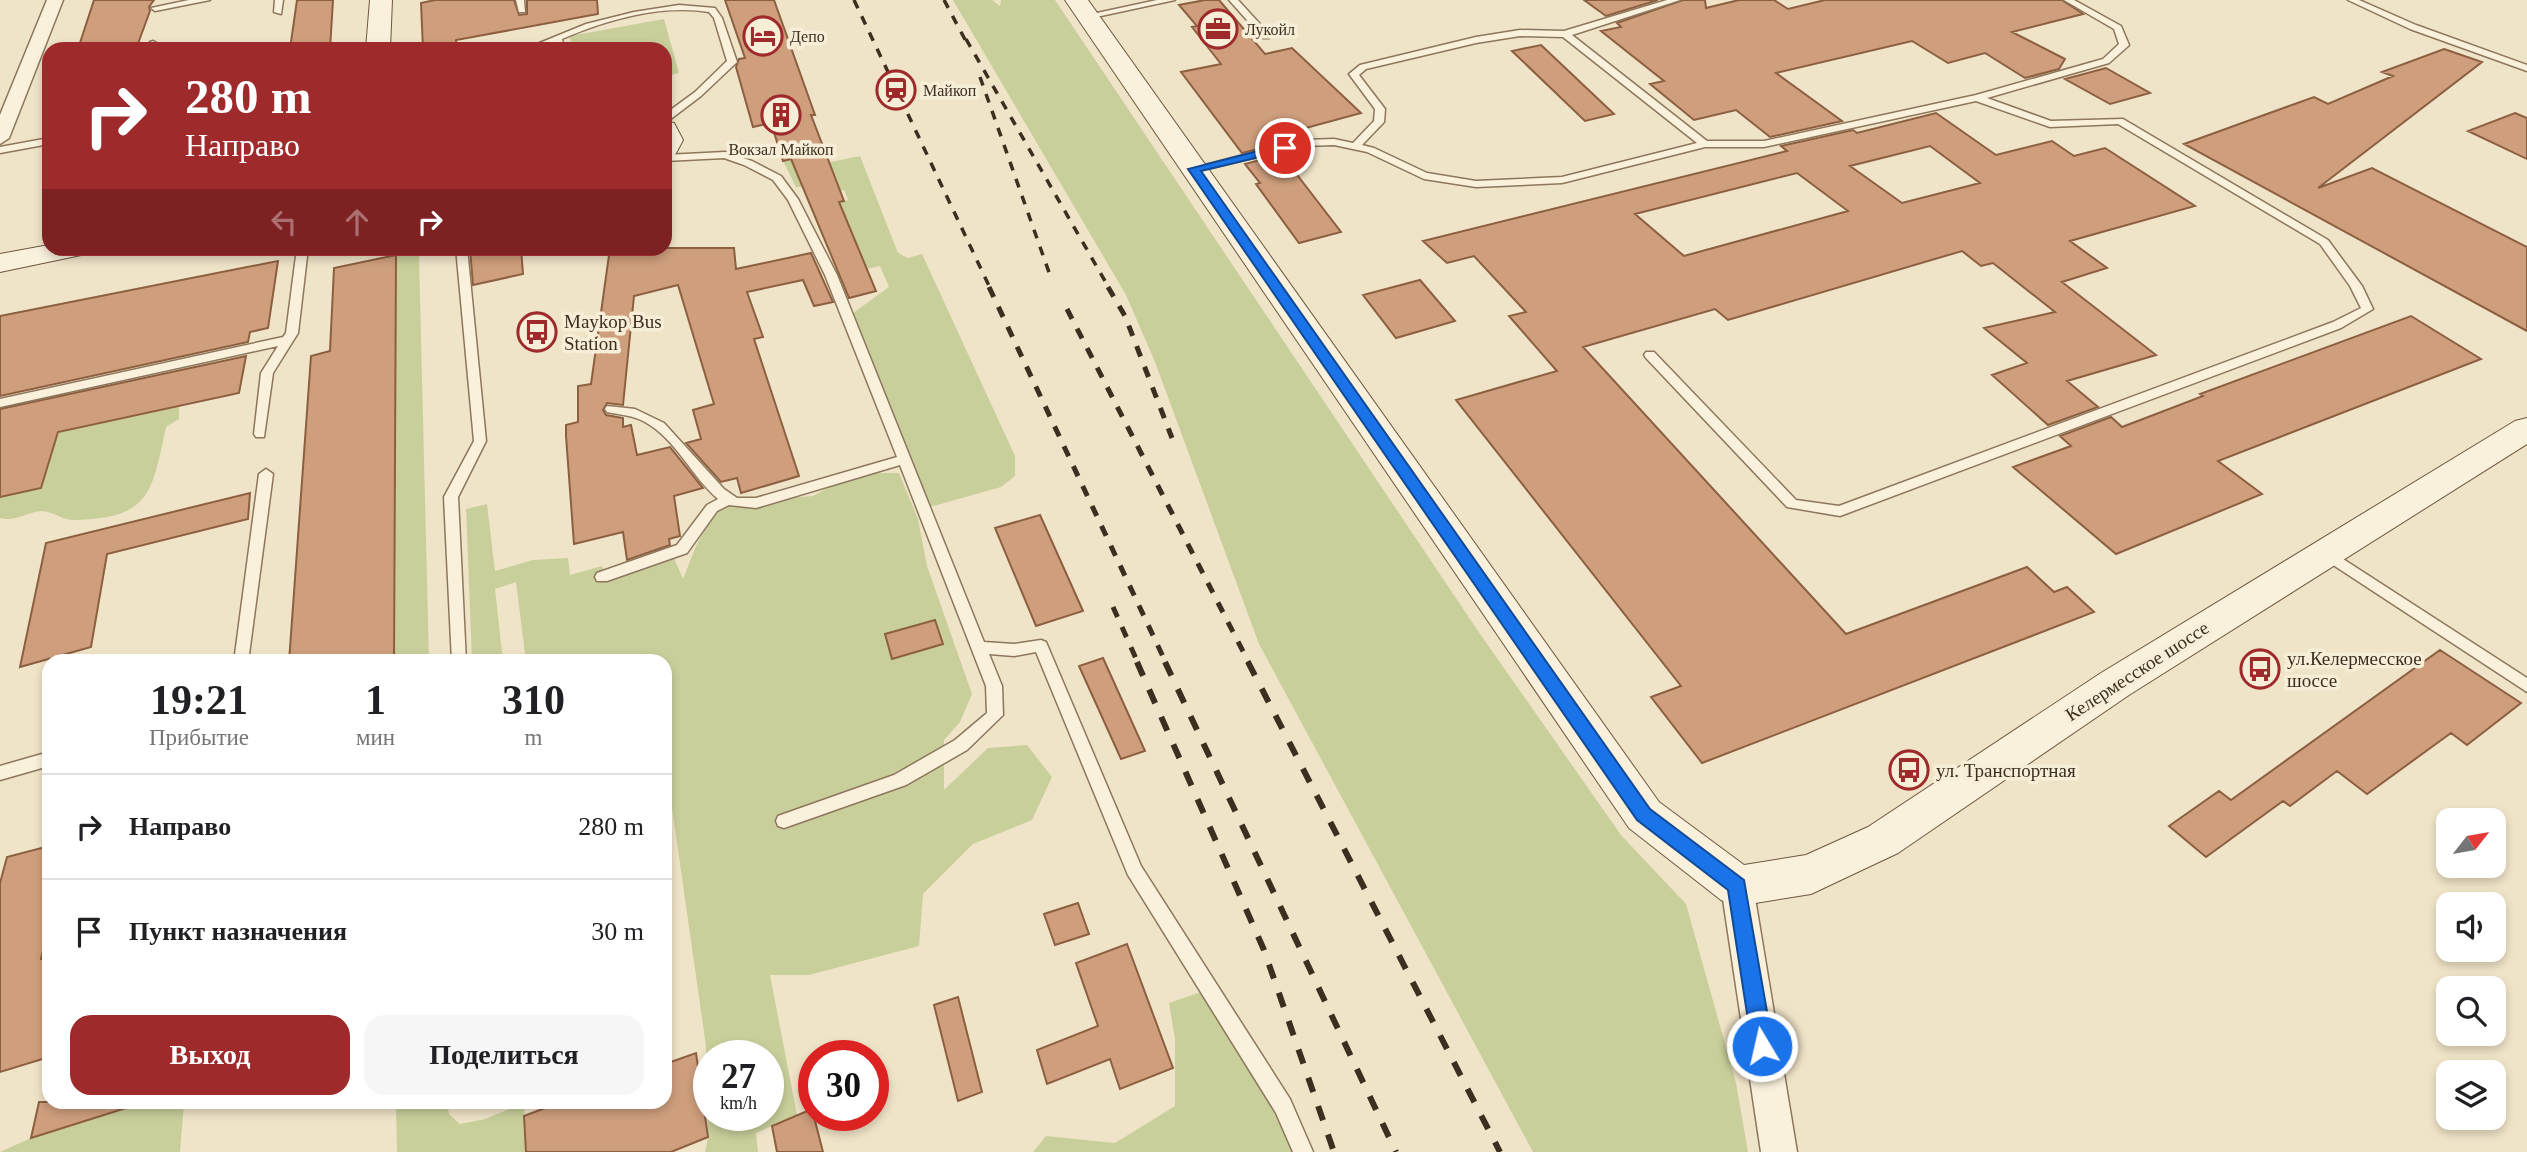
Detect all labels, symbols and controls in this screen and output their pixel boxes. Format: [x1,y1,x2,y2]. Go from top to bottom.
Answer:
office icon: Лукойл [1197,8,1239,50]
hotel icon: Депо [742,15,784,57]
place label: Лукойл [1245,21,1295,39]
place label: Депо [790,28,825,46]
text: 280 m [185,69,312,124]
station icon: Майкоп [875,69,917,111]
icon: right [70,70,161,161]
place label: Майкоп [923,82,977,99]
building icon: Вокзал Майкоп [760,94,802,136]
pin [1255,118,1315,178]
text: Направо [185,127,300,163]
icon: arrive [1266,129,1304,167]
place label: Вокзал Майкоп [728,141,834,158]
icon: left [265,203,303,241]
icon: ahead [338,203,376,241]
icon: right [411,203,449,241]
bus stop icon: Maykop Bus Station [516,311,558,353]
place label: Maykop Bus Station [564,311,662,354]
street label: Келермесское шоссе [2061,617,2213,725]
bus stop icon: ул.Келермесское шоссе [2239,648,2281,690]
place label: ул.Келермесское шоссе [2287,648,2422,691]
text: 19:21 [150,677,248,723]
text: 1 [365,677,386,723]
text: 310 [502,677,565,723]
text: Прибытие [149,725,249,750]
text: мин [356,725,395,750]
text: m [525,725,542,750]
bus stop icon: ул. Транспортная [1888,749,1930,791]
place label: ул. Транспортная [1936,760,2076,781]
icon: right [70,808,108,846]
north arrow [2436,808,2506,878]
map controls [2436,808,2506,1130]
text: Направо [129,812,231,841]
text: 280 m [578,812,644,841]
button: sound [2436,892,2506,962]
icon: arrive [70,913,108,951]
text: Пункт назначения [129,917,347,946]
text: 30 m [591,917,644,946]
button: search [2436,976,2506,1046]
position arrow [1725,1009,1799,1083]
button: Выход [70,1015,350,1095]
button: Поделиться [364,1015,644,1095]
speed limit sign: 30 [798,1040,889,1131]
text: 27 [721,1057,756,1096]
button: layers [2436,1060,2506,1130]
text: km/h [720,1093,757,1113]

